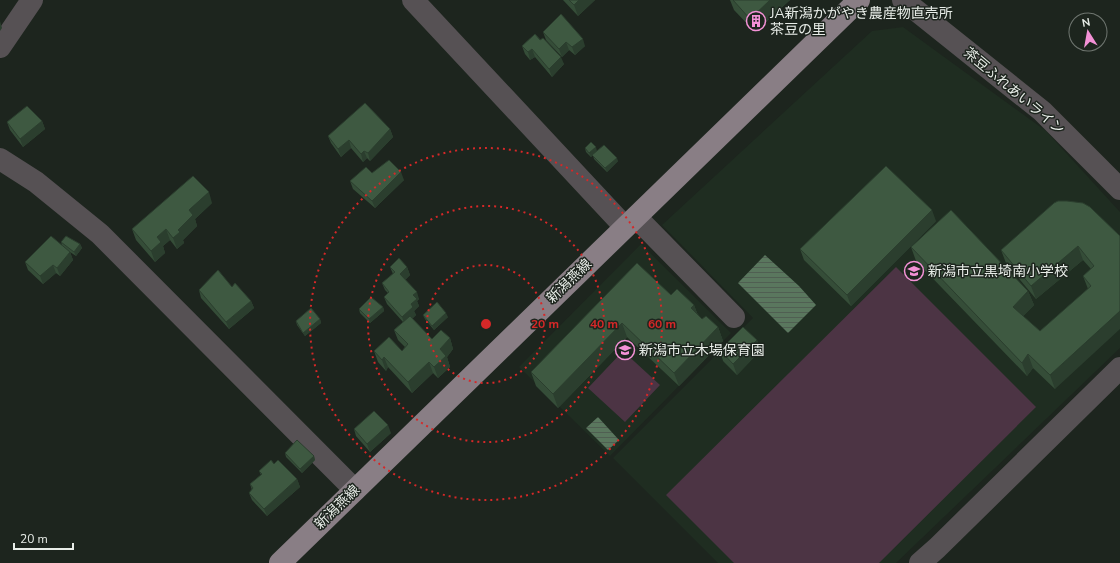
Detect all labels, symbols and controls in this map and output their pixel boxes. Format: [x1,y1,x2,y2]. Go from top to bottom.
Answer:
place label: JA新潟かがやき農産物直売所 茶豆の里 [769,4,953,39]
building icon: JA新潟かがやき農産物直売所 茶豆の里 [745,10,767,32]
north arrow [1068,12,1108,52]
text: N [1081,15,1092,31]
street label: 茶豆ふれあいライン [960,43,1068,139]
street label: 新潟燕線 [542,255,596,307]
school or university icon: 新潟市立黒埼南小学校 [903,260,925,282]
place label: 新潟市立黒埼南小学校 [928,262,1068,281]
text: 20 m [531,316,559,332]
text: 40 m [590,316,618,332]
text: 60 m [648,316,676,332]
centre of rings [479,317,493,331]
school or university icon: 新潟市立木場保育園 [614,339,636,361]
place label: 新潟市立木場保育園 [639,341,765,360]
street label: 新潟燕線 [310,481,364,533]
scale bar [14,525,73,551]
text: 20 m [20,531,48,547]

